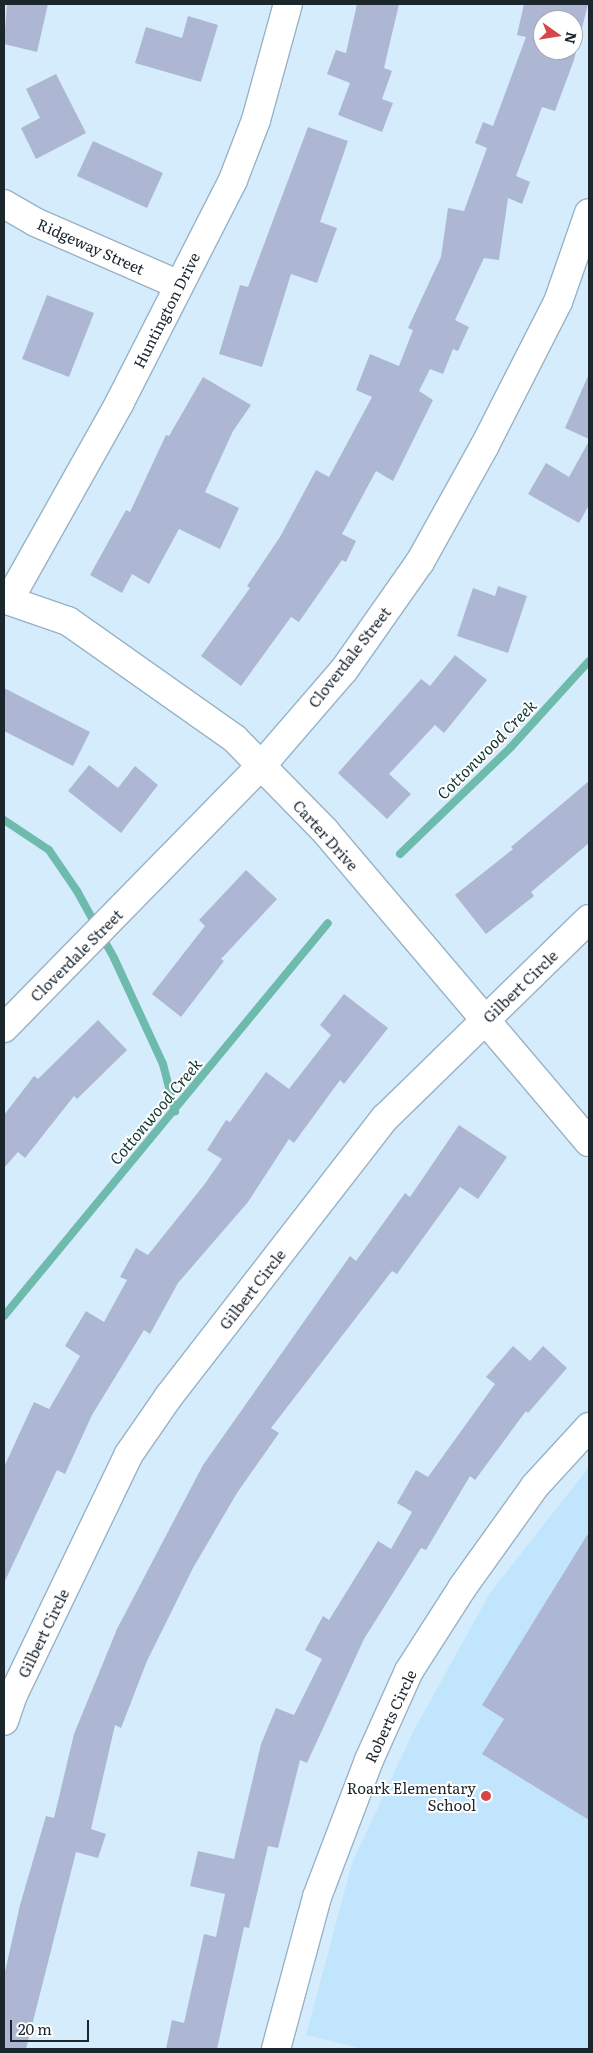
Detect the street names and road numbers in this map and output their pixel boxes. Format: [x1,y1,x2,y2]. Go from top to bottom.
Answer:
street label: Ridgeway Street [35,214,147,278]
street label: Huntington Drive [129,249,203,371]
street label: Cloverdale Street [304,603,394,711]
street label: Carter Drive [290,796,362,874]
street label: Cloverdale Street [26,905,126,1005]
street label: Gilbert Circle [479,946,561,1026]
street label: Gilbert Circle [215,1245,289,1333]
street label: Gilbert Circle [14,1586,72,1680]
street label: Roberts Circle [361,1667,419,1765]

